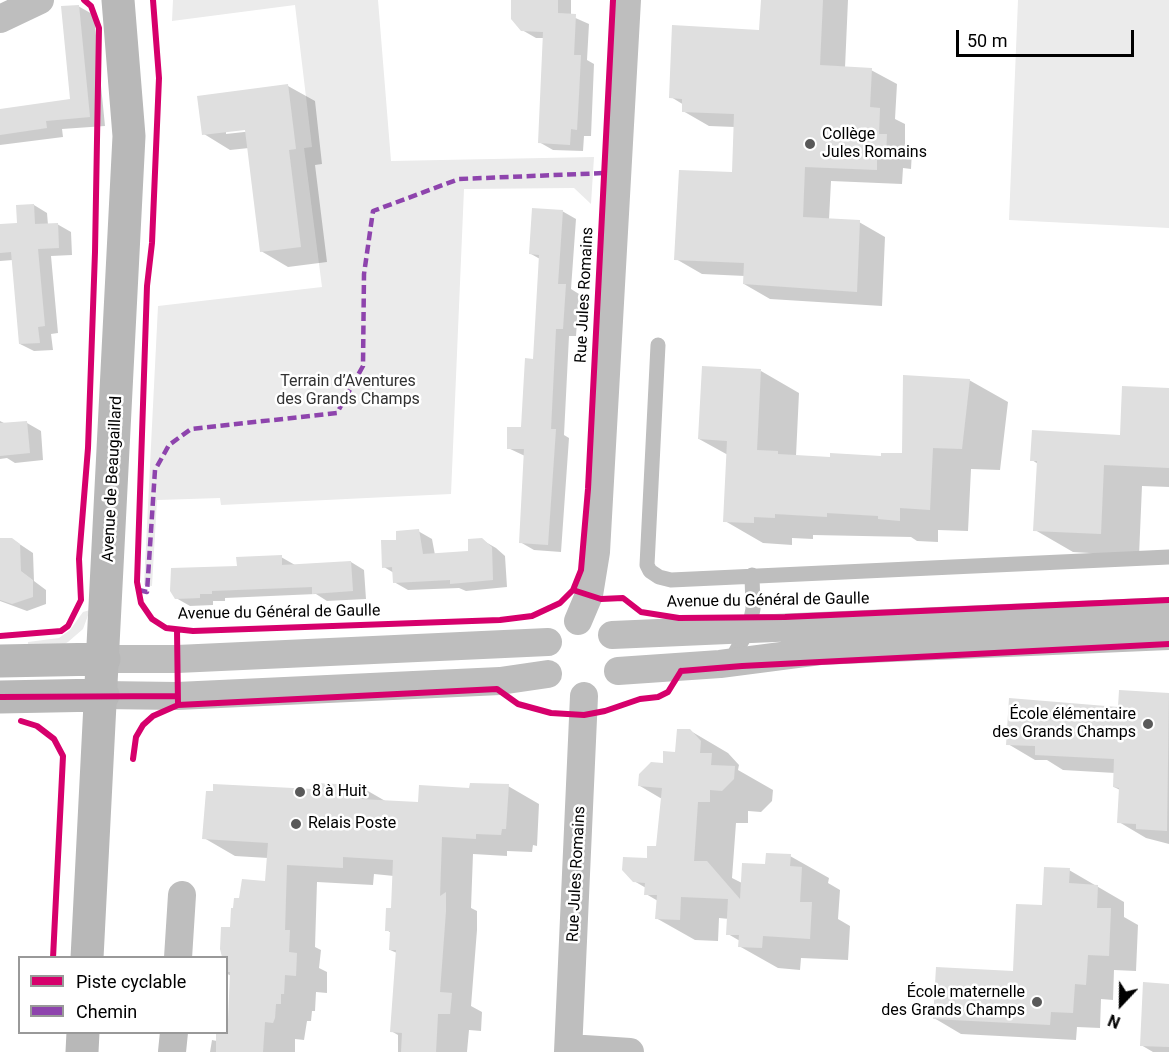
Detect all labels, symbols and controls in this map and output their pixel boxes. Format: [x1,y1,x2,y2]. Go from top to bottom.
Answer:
scale bar [959,18,1138,56]
text: 50 m [967,30,1007,51]
place label: Collège Jules Romains [822,125,927,163]
marker: Collège Jules Romains [803,137,817,151]
street label: Rue Jules Romains [572,227,598,363]
park label: Terrain d’Aventures des Grands Champs [276,372,420,410]
street label: Avenue de Beaugaillard [99,396,127,562]
street label: Avenue du Général de Gaulle [667,590,869,612]
street label: Avenue du Général de Gaulle [178,602,380,624]
place label: École élémentaire des Grands Champs [992,705,1136,743]
marker: École élémentaire des Grands Champs [1141,717,1155,731]
place label: 8 à Huit [312,782,367,802]
marker: 8 à Huit [293,785,307,799]
street label: Rue Jules Romains [564,806,590,942]
place label: Relais Poste [308,814,396,834]
marker: Relais Poste [289,817,303,831]
legend [18,956,228,1034]
text: Piste cyclable [76,971,186,992]
north arrow [1091,974,1151,1034]
place label: École maternelle des Grands Champs [881,983,1025,1021]
marker: École maternelle des Grands Champs [1030,995,1044,1009]
text: Chemin [76,1001,137,1022]
text: N [1105,1010,1123,1032]

